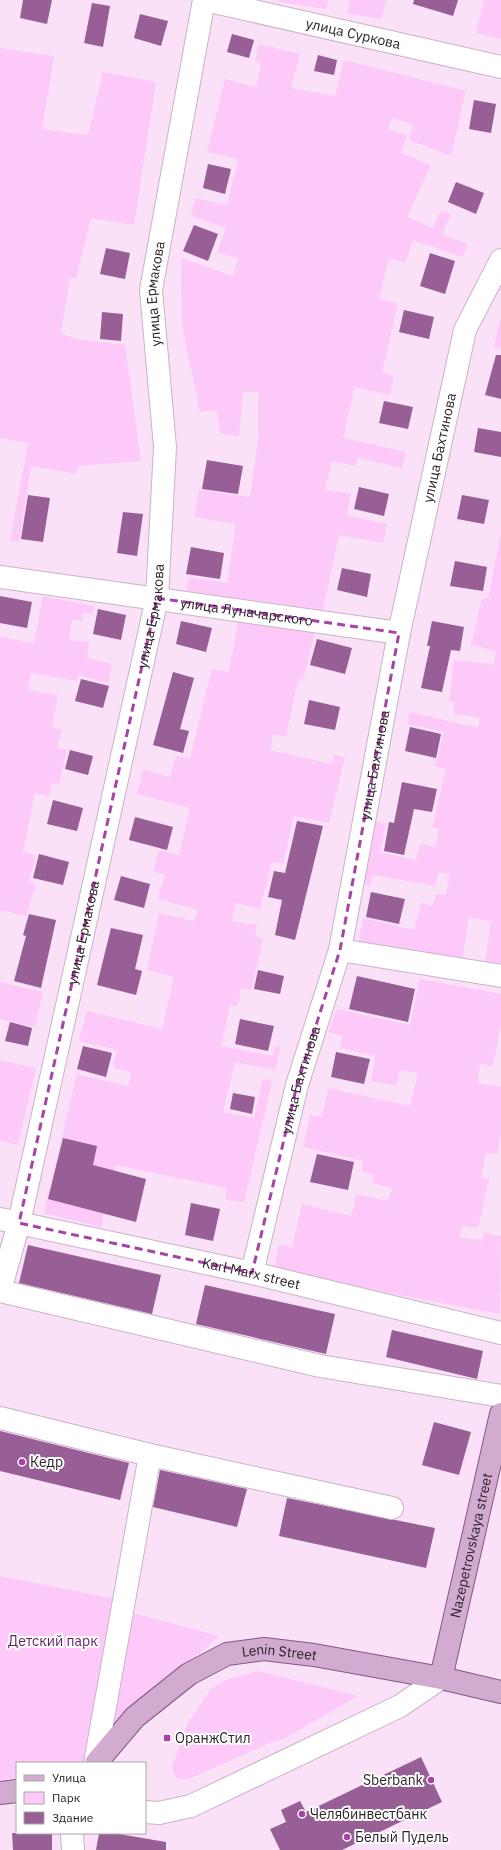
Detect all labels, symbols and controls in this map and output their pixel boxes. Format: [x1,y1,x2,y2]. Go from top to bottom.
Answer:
street label: улица Суркова [304,14,403,53]
street label: улица Ермакова [142,239,169,347]
street label: улица Бахтинова [419,391,460,504]
street label: улица Ермакова [133,563,168,670]
street label: улица Луначарского [179,593,314,630]
street label: улица Бахтинова [355,708,394,822]
street label: улица Ермакова [63,878,103,986]
street label: улица Бахтинова [277,1023,324,1136]
street label: Karl Marx street [201,1254,302,1293]
place label: Кедр [30,1453,63,1471]
marker: Кедр [17,1457,27,1467]
street label: Nazepetrovskaya street [446,1471,496,1620]
park label: Детский парк [8,1632,98,1650]
street label: Lenin Street [241,1640,319,1664]
place label: ОранжСтил [175,1729,251,1747]
marker: ОранжСтил [162,1733,172,1743]
legend [16,1762,146,1834]
text: Улица [52,1770,86,1785]
place label: Sberbank [363,1771,424,1789]
marker: Sberbank [426,1775,436,1785]
text: Парк [52,1790,81,1805]
place label: Челябинвестбанк [310,1805,427,1823]
marker: Челябинвестбанк [297,1809,307,1819]
text: Здание [52,1810,94,1825]
place label: Белый Пудель [355,1828,449,1846]
marker: Белый Пудель [342,1832,352,1842]

